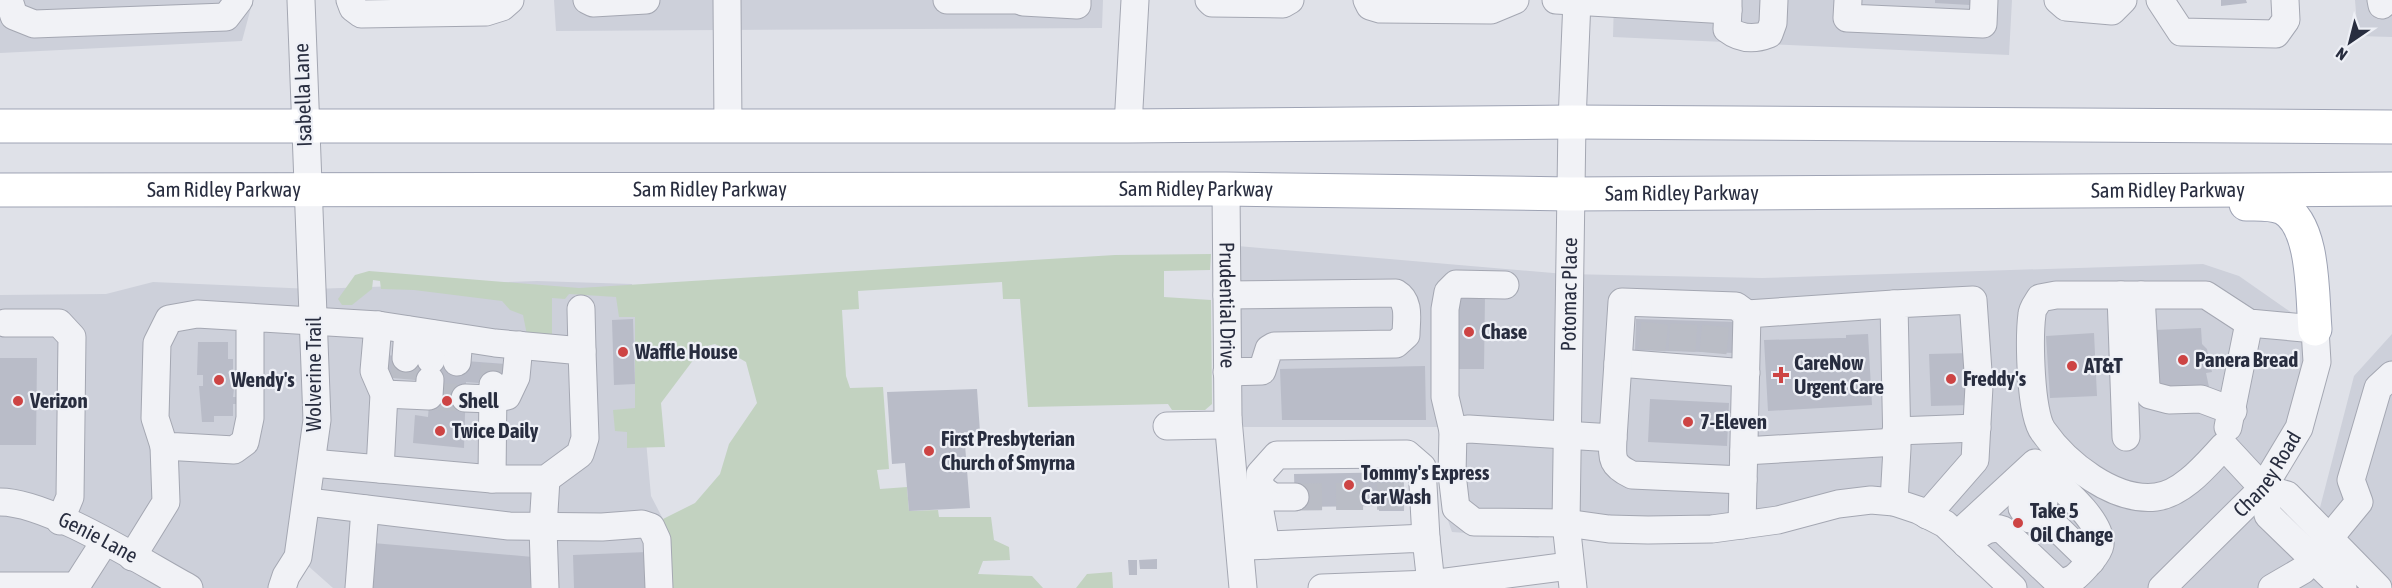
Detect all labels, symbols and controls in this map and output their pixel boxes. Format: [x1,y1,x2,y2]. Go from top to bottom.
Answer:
north arrow [2320,12,2380,72]
street label: Isabella Lane [288,43,316,147]
text: N [2332,44,2350,64]
street label: Sam Ridley Parkway [633,176,787,200]
street label: Sam Ridley Parkway [1119,176,1274,201]
street label: Sam Ridley Parkway [147,177,301,201]
street label: Sam Ridley Parkway [2091,177,2245,202]
street label: Sam Ridley Parkway [1605,180,1759,205]
street label: Potomac Place [1556,237,1581,352]
street label: Prudential Drive [1215,242,1241,368]
street label: Wolverine Trail [301,316,325,432]
place label: Chase [1481,319,1527,343]
marker: Chase [1462,325,1476,339]
place label: Waffle House [634,339,738,363]
marker: Waffle House [616,345,630,359]
place label: Panera Bread [2195,347,2298,371]
place label: CareNow Urgent Care [1794,350,1884,398]
place label: AT&T [2083,353,2124,377]
marker: Panera Bread [2176,353,2190,367]
marker: AT&T [2065,359,2079,373]
marker: CareNow Urgent Care [1772,366,1790,384]
place label: Freddy's [1963,366,2027,390]
place label: Wendy's [230,367,295,391]
marker: Freddy's [1944,372,1958,386]
marker: Wendy's [212,373,226,387]
place label: Verizon [29,388,88,412]
place label: Shell [459,388,499,412]
marker: Verizon [11,394,25,408]
marker: Shell [440,394,454,408]
place label: 7-Eleven [1700,409,1767,433]
marker: 7-Eleven [1681,415,1695,429]
place label: Twice Daily [452,418,539,442]
marker: Twice Daily [433,424,447,438]
place label: First Presbyterian Church of Smyrna [941,426,1075,474]
street label: Chaney Road [2228,426,2305,521]
marker: First Presbyterian Church of Smyrna [922,444,936,458]
place label: Tommy's Express Car Wash [1361,460,1490,508]
marker: Tommy's Express Car Wash [1342,478,1356,492]
place label: Take 5 Oil Change [2030,498,2113,546]
street label: Genie Lane [55,506,142,567]
marker: Take 5 Oil Change [2011,516,2025,530]

